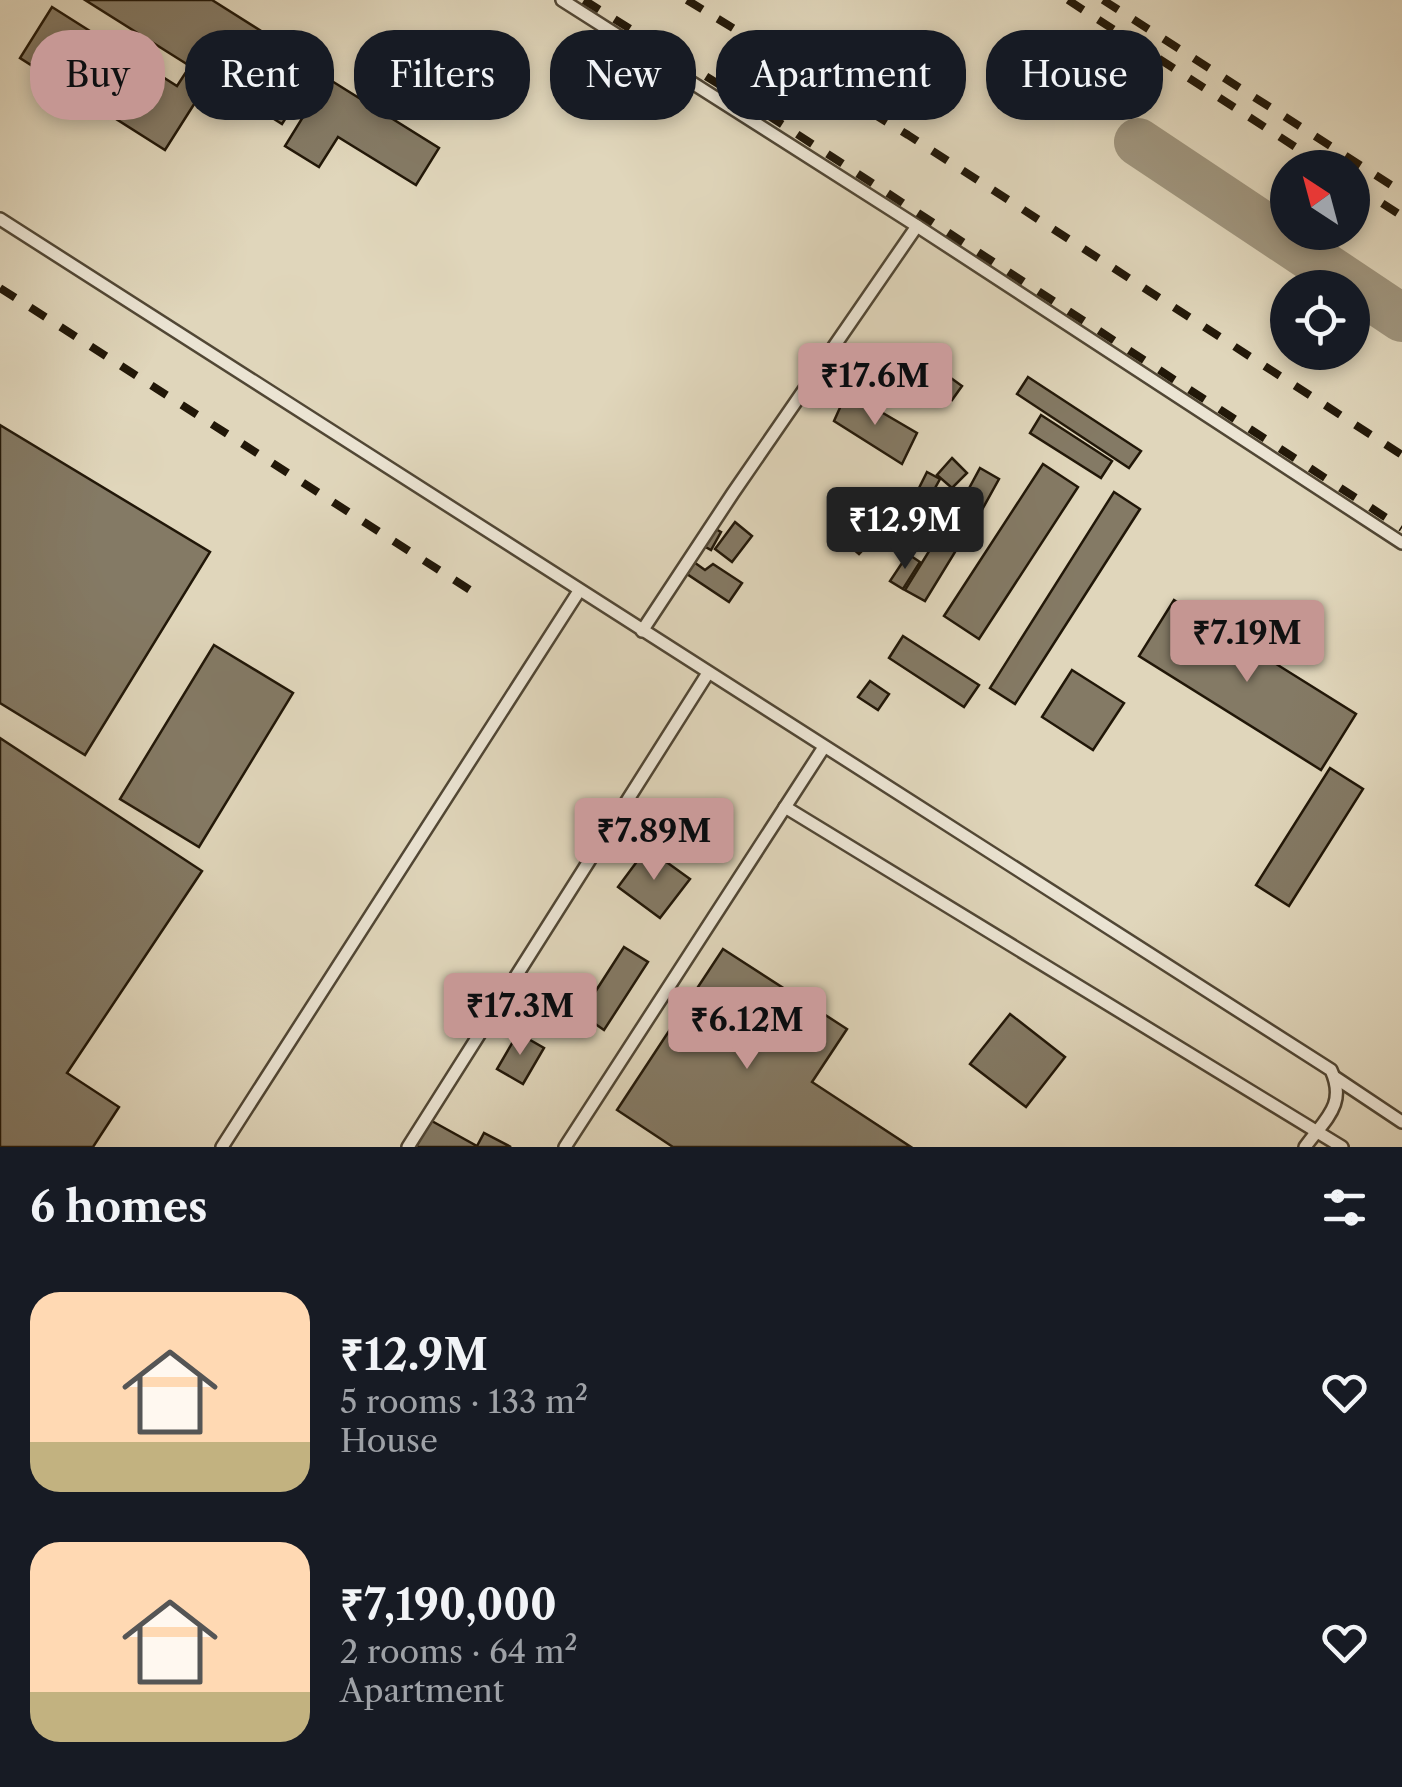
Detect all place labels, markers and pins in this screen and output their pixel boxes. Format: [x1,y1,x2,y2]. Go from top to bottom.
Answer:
pin: ₹17.6M [794,343,956,428]
pin: ₹12.9M [824,487,986,572]
pin: ₹7.19M [1166,600,1328,685]
pin: ₹7.89M [573,798,735,883]
pin: ₹17.3M [439,973,601,1058]
pin: ₹6.12M [666,987,828,1072]

